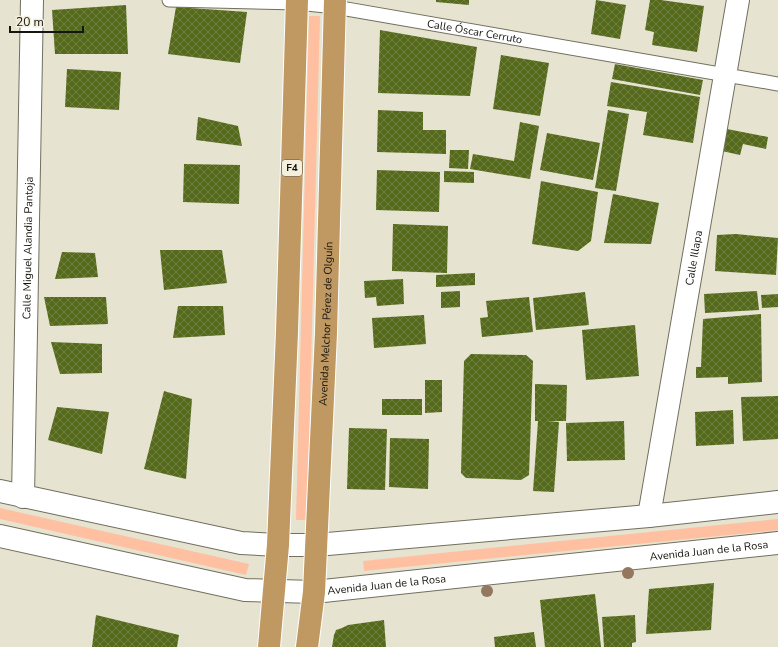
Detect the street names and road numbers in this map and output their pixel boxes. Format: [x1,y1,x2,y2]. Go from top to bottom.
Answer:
street label: Calle Óscar Cerruto [426,16,524,47]
road number: F4 [282,160,302,176]
street label: Calle Miguel Alandia Pantoja [19,176,36,320]
street label: Calle Illapa [681,229,706,287]
street label: Avenida Melchor Pérez de Olguín [315,241,336,406]
street label: Avenida Juan de la Rosa [649,537,769,564]
street label: Avenida Juan de la Rosa [327,571,447,598]

